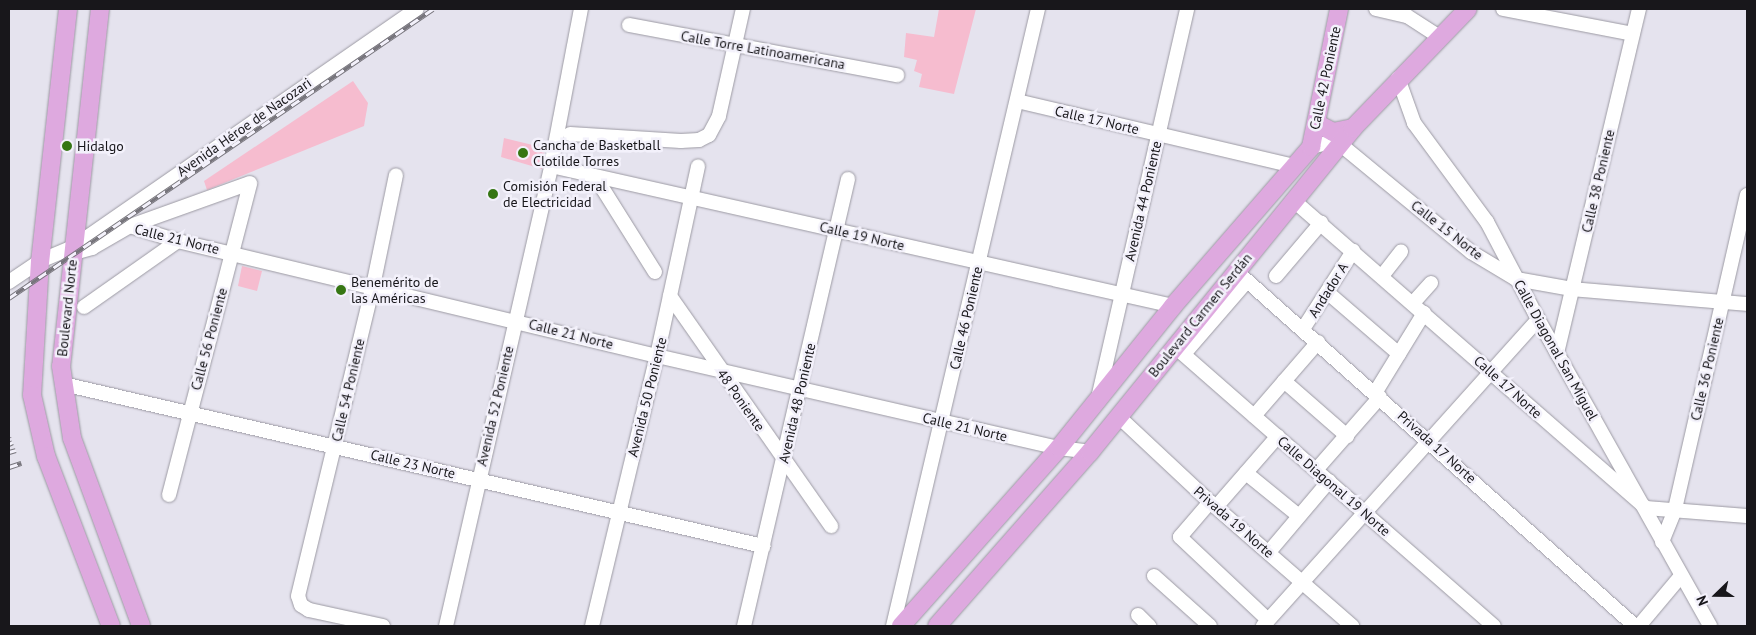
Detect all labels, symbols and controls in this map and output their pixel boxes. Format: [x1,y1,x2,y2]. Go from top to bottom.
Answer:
street label: Calle 42 Poniente [1306,25,1344,131]
street label: Calle Torre Latinoamericana [679,27,847,73]
street label: Avenida Héroe de Nacozari [173,74,315,180]
street label: Calle 17 Norte [1053,102,1141,138]
street label: Calle 38 Poniente [1578,128,1618,234]
place label: Cancha de Basketball Clotilde Torres [533,137,660,170]
place label: Hidalgo [77,138,124,154]
street label: Avenida 44 Poniente [1121,139,1165,263]
marker: Hidalgo [61,140,73,152]
marker: Cancha de Basketball Clotilde Torres [517,147,529,159]
place label: Comisión Federal de Electricidad [503,178,606,210]
marker: Comisión Federal de Electricidad [487,188,499,200]
street label: Calle 15 Norte [1408,197,1486,263]
street label: Calle 19 Norte [818,218,906,254]
street label: Calle 21 Norte [133,220,221,258]
street label: Boulevard Carmen Serdán [1145,250,1255,380]
street label: Boulevard Norte [54,259,80,357]
street label: Andador A [1304,259,1352,321]
street label: Calle 46 Poniente [946,265,986,371]
place label: Benemérito de las Américas [351,274,439,306]
street label: Calle Diagonal San Miguel [1510,277,1602,423]
marker: Benemérito de las Américas [335,284,347,296]
street label: Calle 56 Poniente [187,286,231,392]
street label: Calle 21 Norte [527,315,615,353]
street label: Calle 36 Poniente [1687,316,1727,422]
street label: Avenida 50 Poniente [624,335,670,459]
street label: Calle 54 Poniente [328,337,368,443]
street label: Avenida 48 Poniente [775,341,819,465]
street label: Avenida 52 Poniente [473,344,517,468]
street label: Calle 17 Norte [1470,352,1546,422]
street label: 48 Poniente [714,366,768,434]
street label: Privada 17 Norte [1394,407,1480,487]
street label: Calle 21 Norte [921,409,1009,445]
street label: Calle Diagonal 19 Norte [1274,432,1394,540]
street label: Calle 23 Norte [369,446,457,482]
street label: Privada 19 Norte [1191,483,1277,561]
north arrow [1691,570,1741,620]
text: N [1692,593,1712,608]

